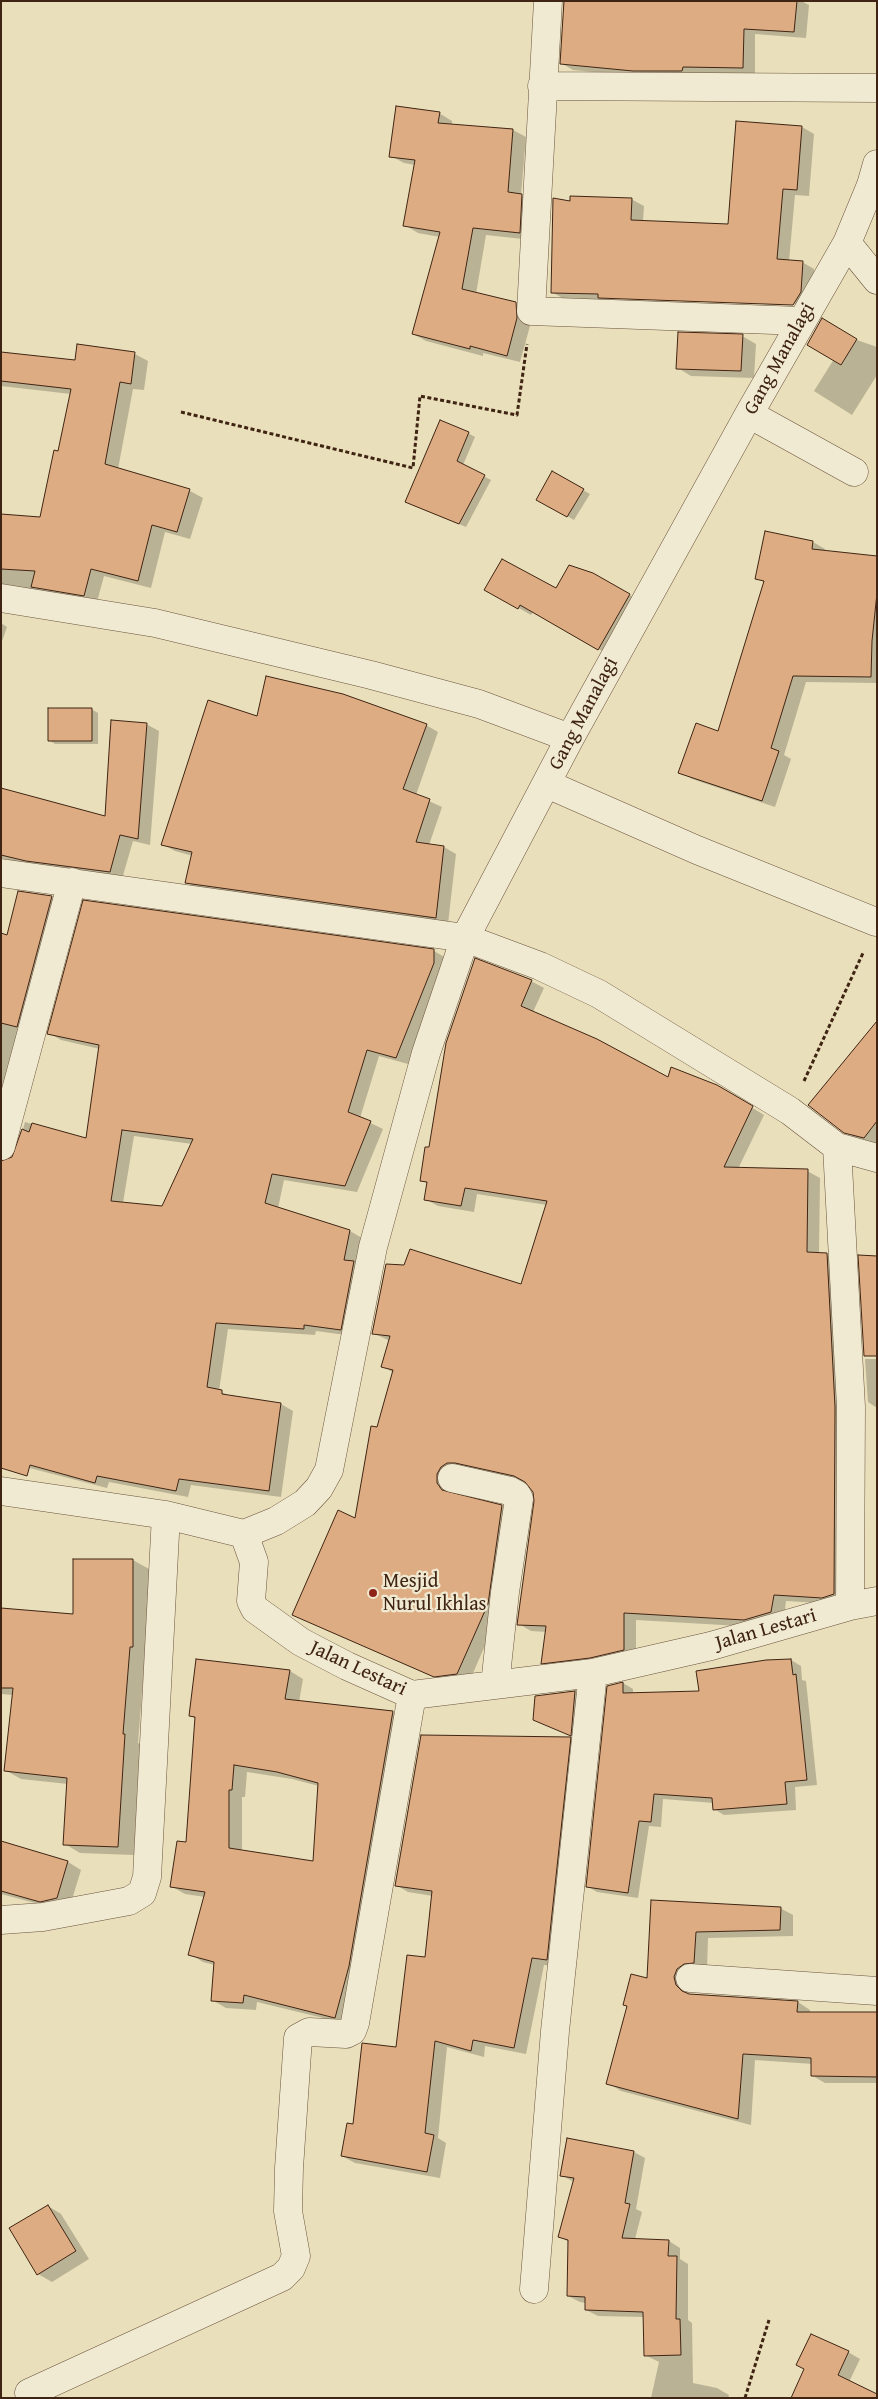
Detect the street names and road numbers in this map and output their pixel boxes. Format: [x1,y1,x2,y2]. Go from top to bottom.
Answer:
street label: Gang Manalagi [739,299,821,419]
street label: Gang Manalagi [544,654,624,774]
street label: Jalan Lestari [713,1604,819,1656]
street label: Jalan Lestari [306,1636,410,1702]

